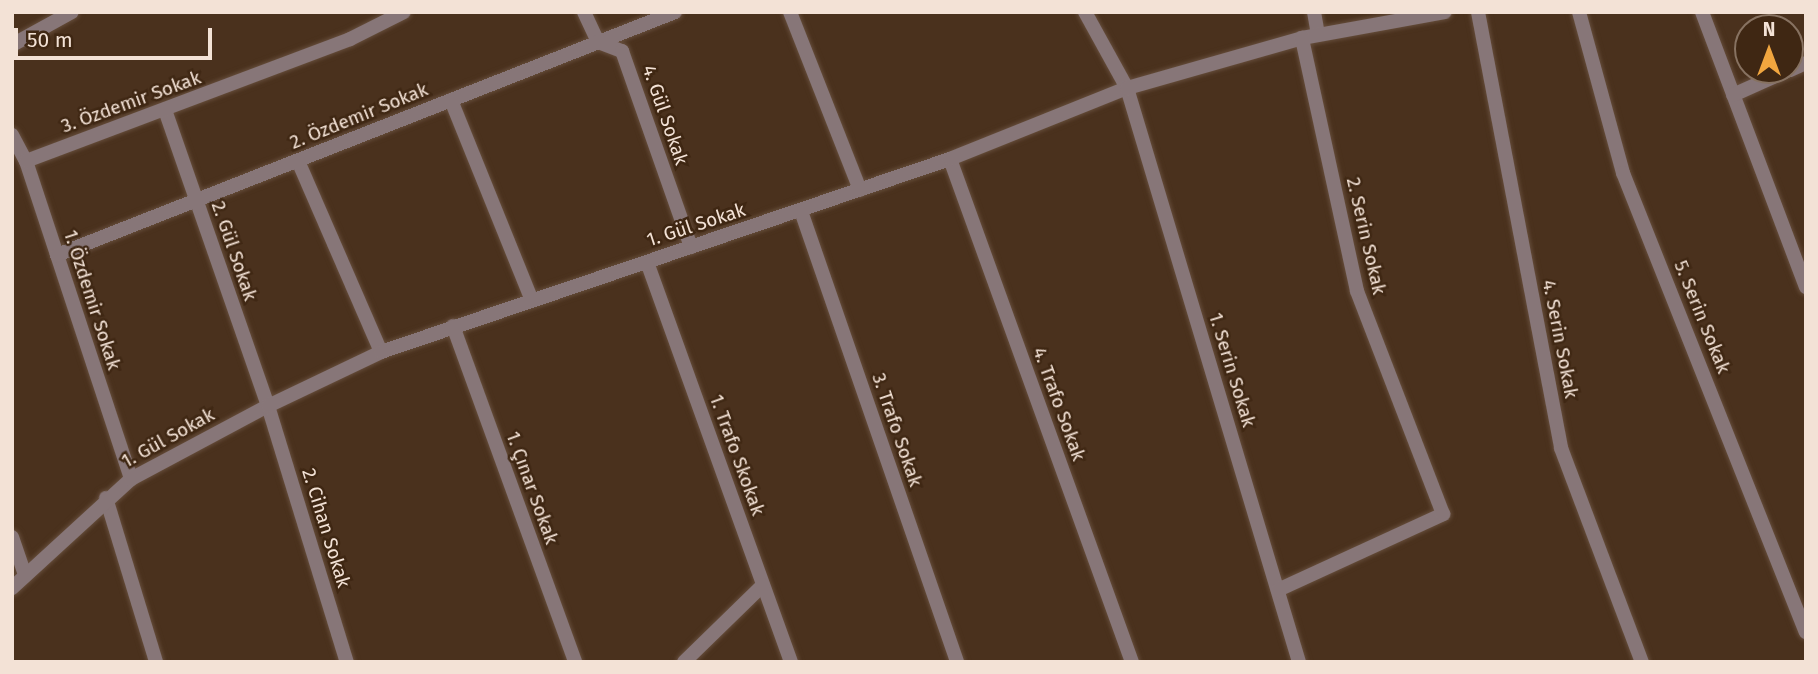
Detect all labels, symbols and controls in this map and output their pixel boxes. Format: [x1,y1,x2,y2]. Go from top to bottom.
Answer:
scale bar [18,14,215,58]
north arrow [1734,14,1804,84]
text: N [1763,18,1775,41]
text: 50 m [27,27,73,53]
street label: 4. Gül Sokak [637,62,693,168]
street label: 3. Özdemir Sokak [58,66,204,138]
street label: 2. Özdemir Sokak [287,78,431,154]
street label: 2. Serin Sokak [1341,175,1391,297]
street label: 2. Gül Sokak [206,198,262,304]
street label: 1. Gül Sokak [644,198,748,252]
street label: 1. Özdemir Sokak [59,227,125,373]
street label: 5. Serin Sokak [1669,257,1735,377]
street label: 4. Serin Sokak [1537,278,1583,400]
street label: 1. Serin Sokak [1204,310,1260,430]
street label: 4. Trafo Sokak [1028,344,1090,464]
street label: 3. Trafo Sokak [867,370,927,490]
street label: 1. Trafo Skokak [705,391,769,519]
street label: 1. Gül Sokak [118,403,218,473]
street label: 1. Çınar Sokak [501,429,563,547]
street label: 2. Cihan Sokak [297,466,355,590]

